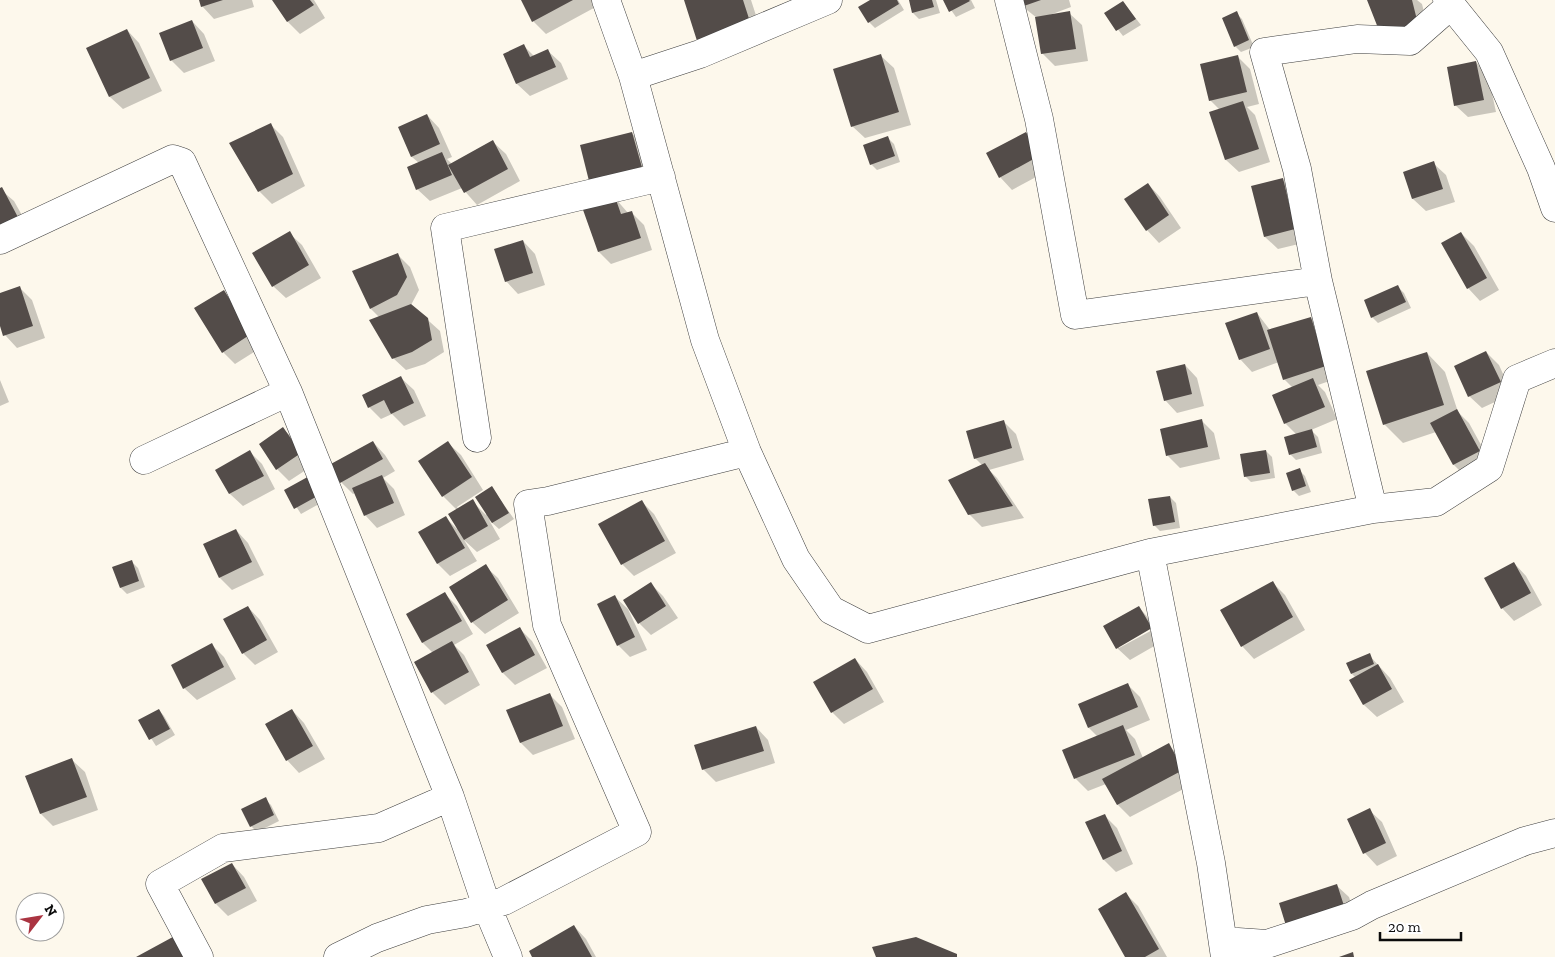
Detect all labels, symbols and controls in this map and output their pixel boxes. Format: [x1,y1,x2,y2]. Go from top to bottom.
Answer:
north arrow [15,892,65,942]
text: N [41,902,61,920]
scale bar [1380,910,1461,942]
text: 20 m [1388,918,1421,936]

